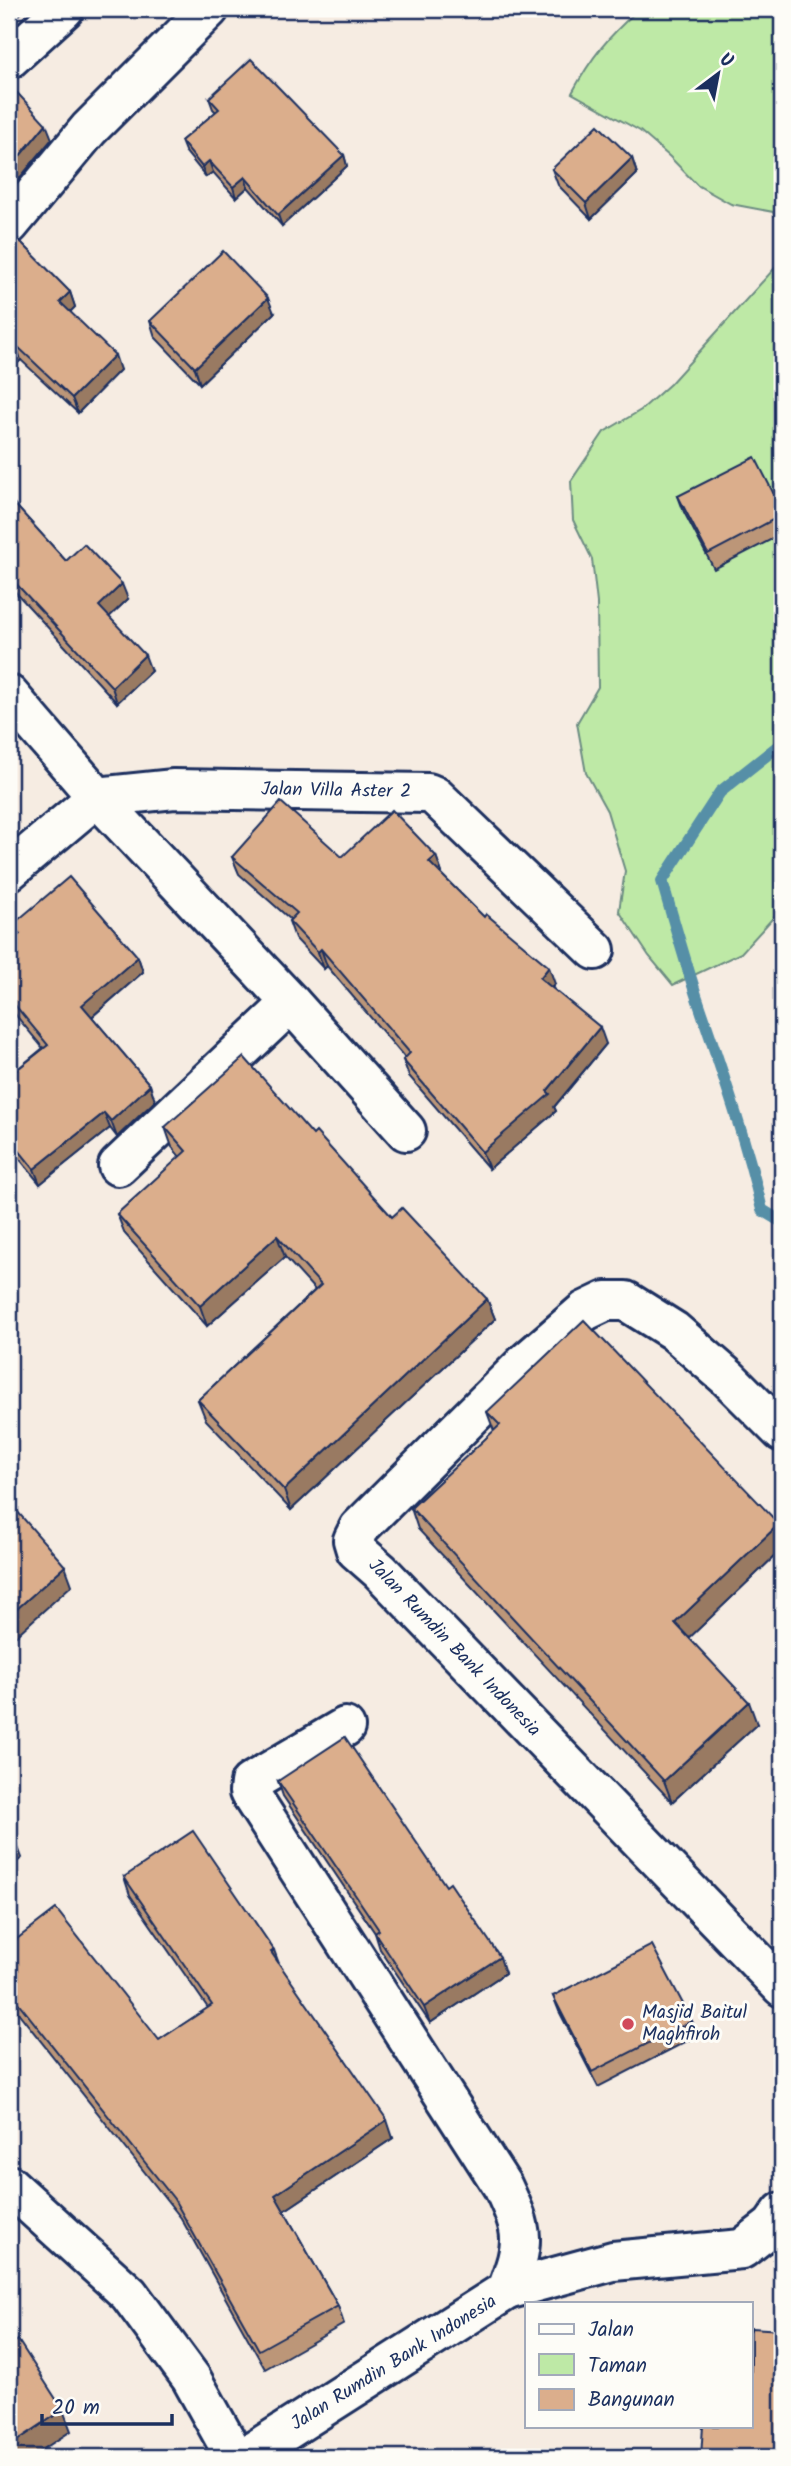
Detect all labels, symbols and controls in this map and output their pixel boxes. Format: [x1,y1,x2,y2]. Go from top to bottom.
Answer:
north arrow [682,38,752,108]
text: U [713,46,739,77]
street label: Jalan Villa Aster 2 [261,775,411,807]
street label: Jalan Rumdin Bank Indonesia [360,1552,548,1744]
place label: Masjid Baitul Maghfiroh [642,1998,747,2050]
marker: Masjid Baitul Maghfiroh [620,2016,636,2032]
street label: Jalan Rumdin Bank Indonesia [285,2287,503,2439]
legend [525,2302,752,2428]
text: Jalan [588,2314,634,2347]
text: Taman [588,2350,647,2383]
scale bar [42,2382,172,2426]
text: Bangunan [588,2384,675,2417]
text: 20 m [52,2392,100,2425]

